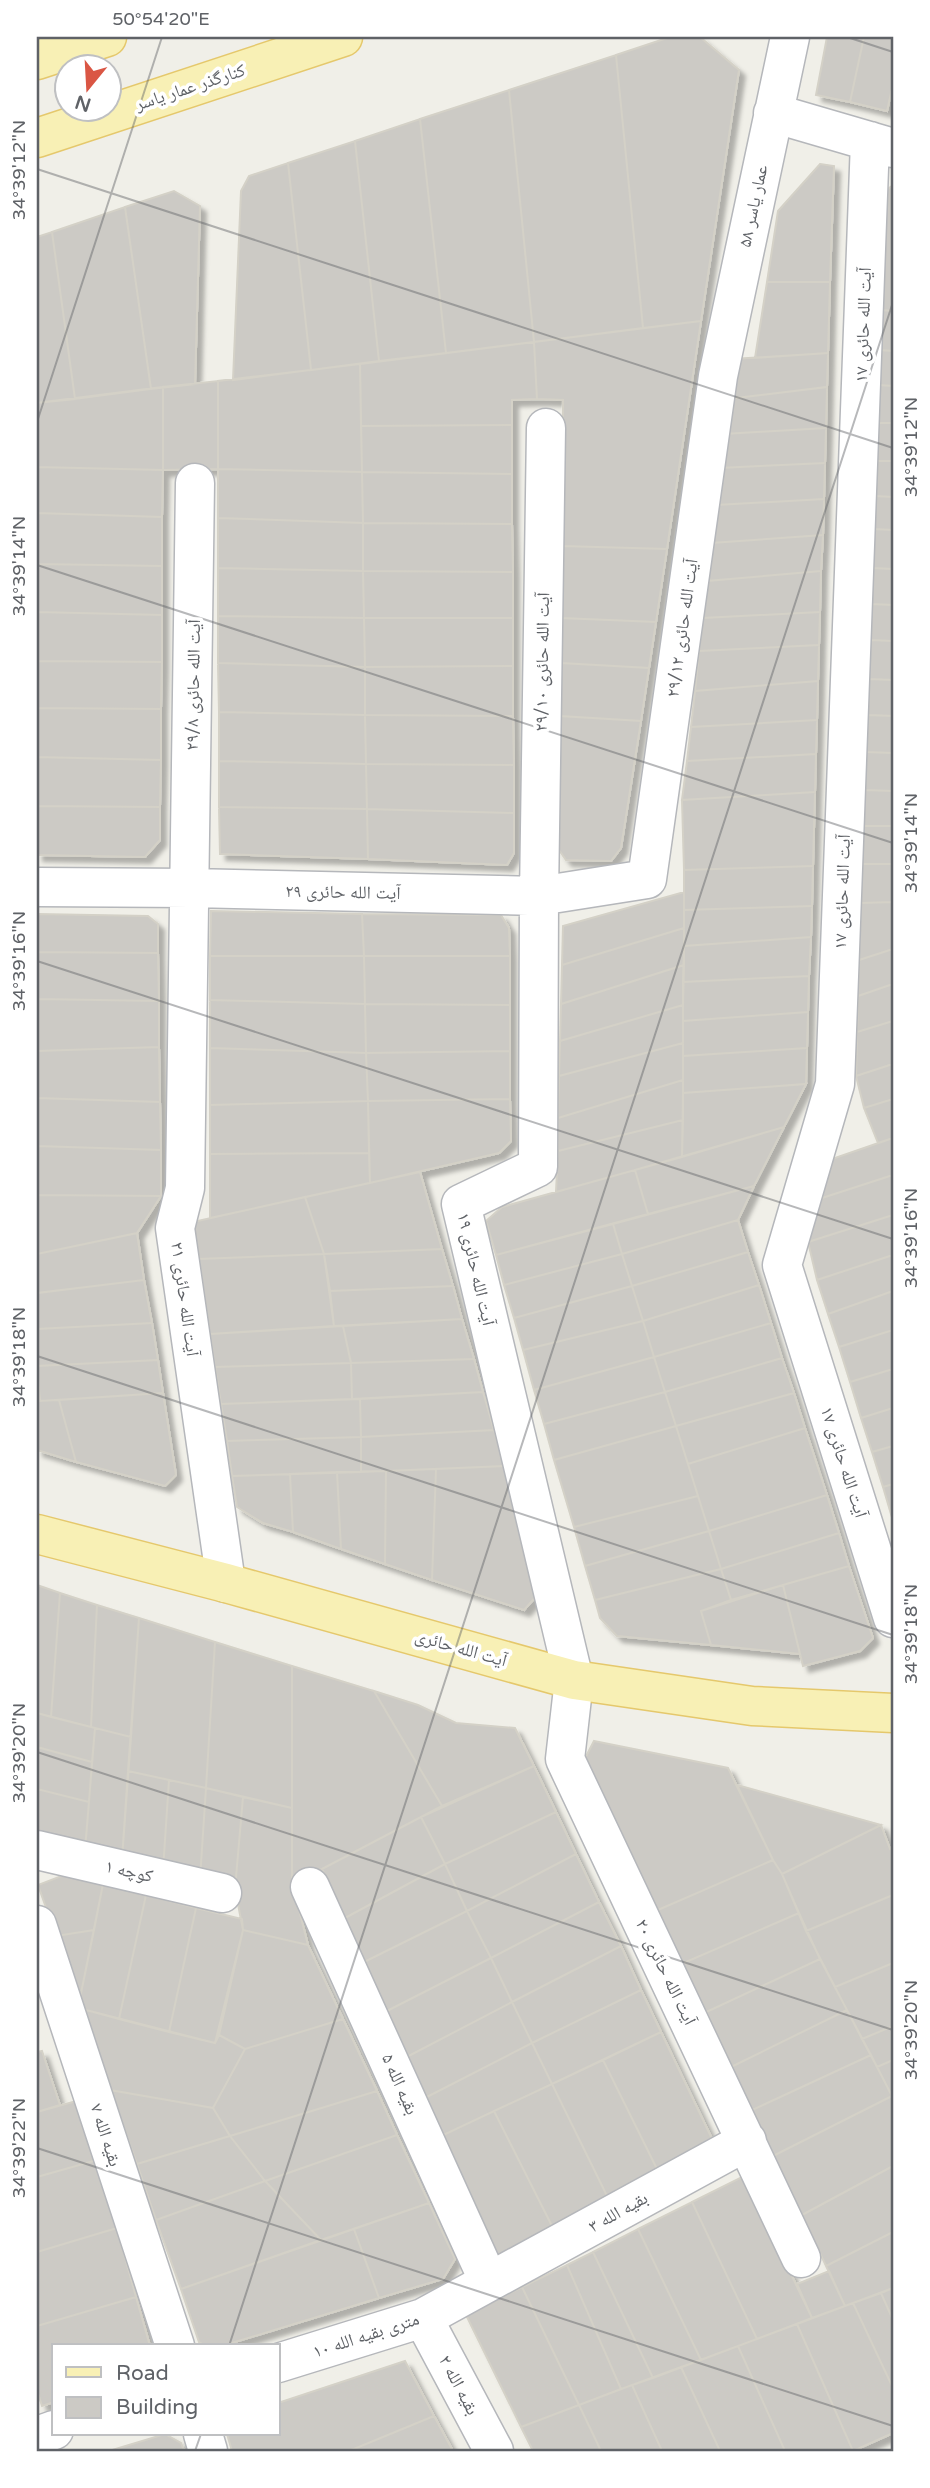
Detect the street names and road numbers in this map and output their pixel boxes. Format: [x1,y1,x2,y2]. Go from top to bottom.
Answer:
street label: کنارگذر عمار یاسر [131,59,248,115]
street label: عمار یاسر ۵۸ [734,163,772,249]
street label: آیت الله حائری ۱۷ [850,267,876,383]
street label: آیت الله حائری ۲۹/۱۲ [661,557,703,699]
street label: آیت الله حائری ۲۹/۱۰ [530,592,554,732]
street label: آیت الله حائری ۲۹/۸ [181,619,205,751]
street label: آیت الله حائری ۱۷ [829,834,855,950]
street label: آیت الله حائری ۲۹ [285,880,401,904]
street label: آیت الله حائری ۱۹ [452,1210,500,1328]
street label: آیت الله حائری ۲۱ [166,1240,204,1358]
street label: آیت الله حائری ۱۷ [816,1404,872,1521]
street label: آیت الله حائری [413,1624,510,1672]
street label: کوچه ۱ [103,1855,155,1887]
street label: آیت الله حائری ۲۰ [631,1915,701,2029]
street label: بقیه الله ۵ [377,2050,423,2118]
street label: بقیه الله ۷ [86,2101,126,2169]
street label: بقیه الله ۳ [584,2187,652,2237]
street label: ۱۰ متری بقیه الله [310,2307,422,2363]
street label: بقیه الله ۲ [434,2351,484,2419]

